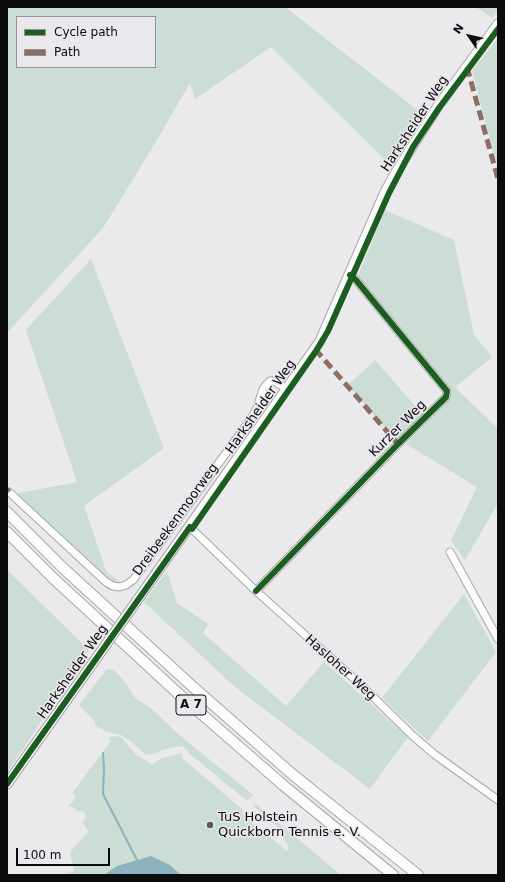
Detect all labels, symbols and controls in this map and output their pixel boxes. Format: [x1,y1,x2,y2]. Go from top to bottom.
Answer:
legend [16,16,156,68]
north arrow [449,16,489,56]
text: N [451,22,467,36]
text: Cycle path [54,25,118,39]
text: Path [54,45,80,59]
street label: Harksheider Weg [378,73,452,175]
street label: Harksheider Weg [223,357,299,457]
street label: Kurzer Weg [366,397,430,461]
street label: Dreibeekenmoorweg [130,461,222,579]
street label: Harksheider Weg [35,622,111,722]
street label: Hasloher Weg [301,632,379,704]
road number: A 7 [176,695,206,715]
place label: TuS Holstein Quickborn Tennis e. V. [218,810,361,841]
marker: TuS Holstein Quickborn Tennis e. V. [205,820,215,830]
scale bar [18,840,112,866]
text: 100 m [23,848,61,862]

